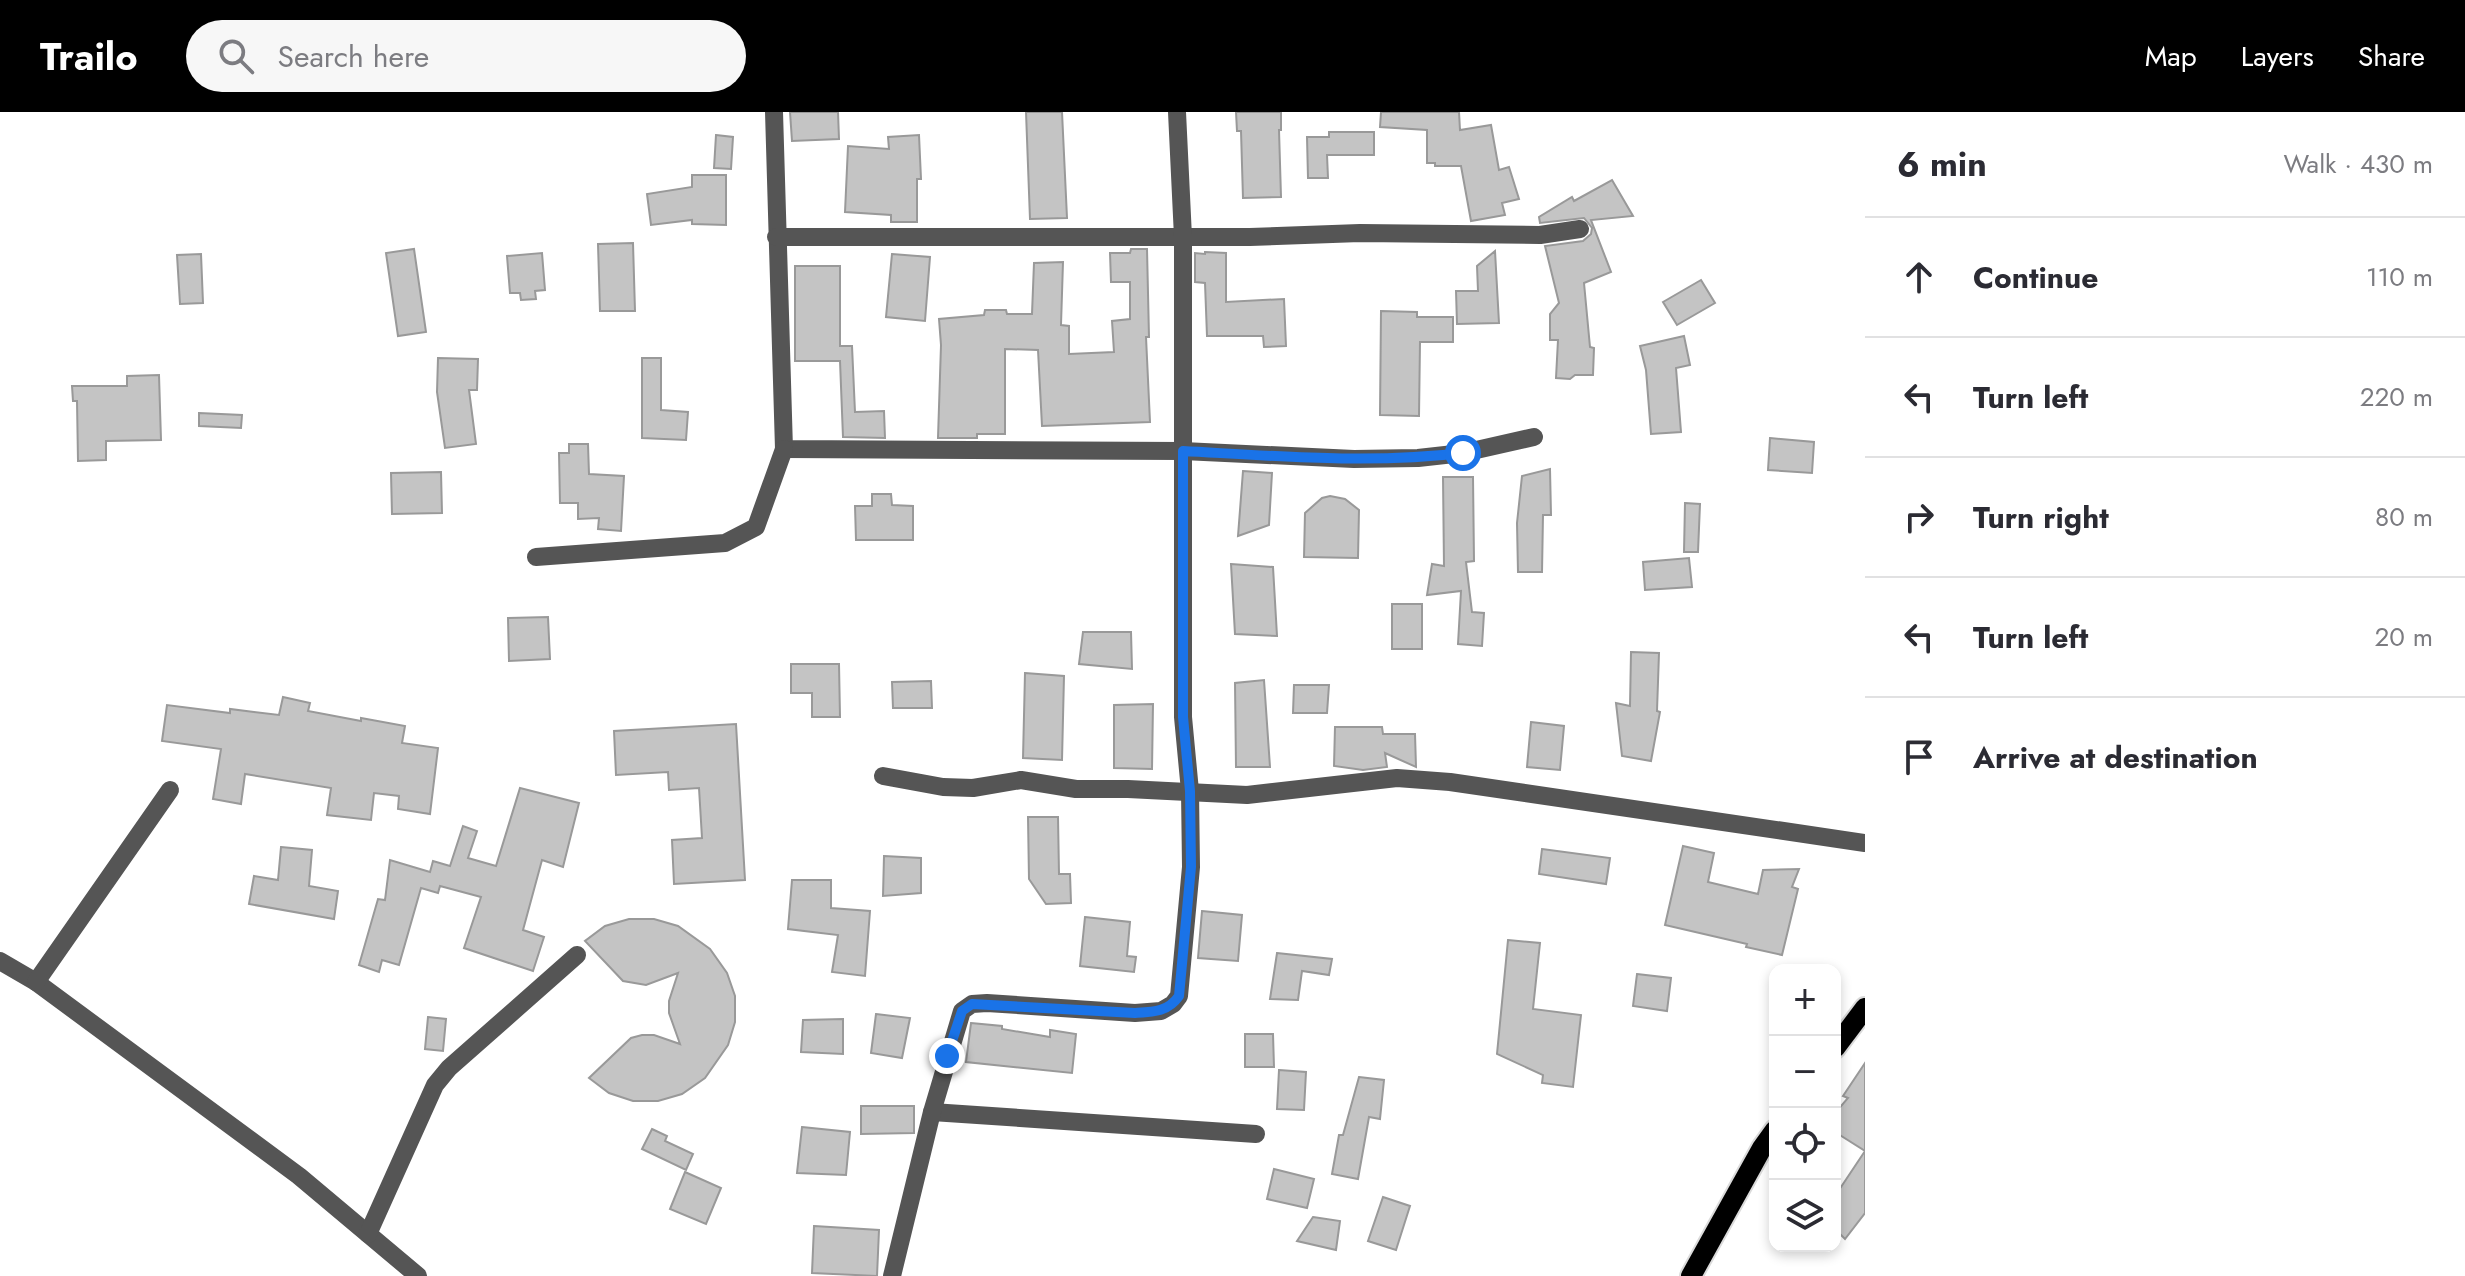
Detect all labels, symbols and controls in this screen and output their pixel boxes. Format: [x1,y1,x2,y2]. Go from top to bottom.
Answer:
search box [186,20,746,92]
text: Trailo [40,29,138,84]
icon: search [214,34,258,78]
text: Search here [278,35,429,78]
text: Map [2145,36,2197,77]
text: Layers [2241,36,2314,77]
text: Share [2358,36,2425,77]
text: 6 min [1897,140,1987,189]
text: Walk · 430 m [2283,145,2433,183]
icon: ahead [1897,255,1941,299]
text: Continue [1973,256,2099,299]
text: 110 m [2366,258,2433,296]
icon: left [1897,375,1941,419]
text: Turn left [1973,376,2088,419]
text: 220 m [2360,378,2433,416]
route start [1445,435,1481,471]
icon: right [1897,495,1941,539]
text: Turn right [1973,496,2109,539]
text: 80 m [2375,498,2433,536]
icon: left [1897,615,1941,659]
text: Turn left [1973,616,2088,659]
text: 20 m [2375,618,2433,656]
icon: arrive [1897,735,1941,779]
text: Arrive at destination [1973,736,2258,779]
map controls [1769,964,1841,1252]
button: + [1769,964,1841,1036]
button: − [1769,1036,1841,1108]
route end [929,1038,965,1074]
button: locate [1769,1108,1841,1180]
button: layers [1769,1180,1841,1252]

